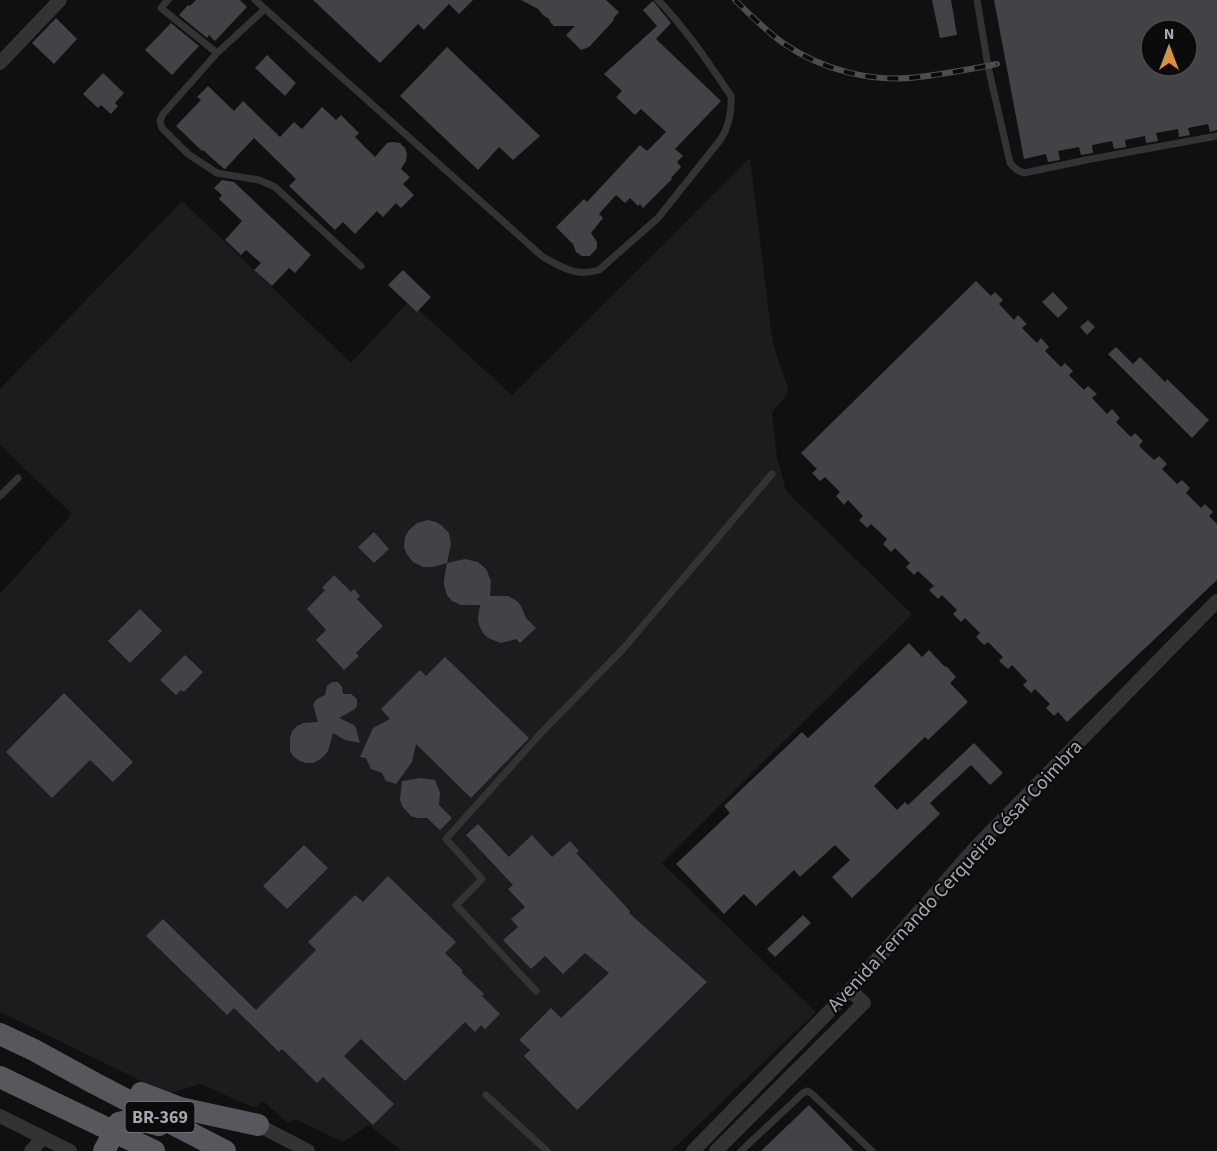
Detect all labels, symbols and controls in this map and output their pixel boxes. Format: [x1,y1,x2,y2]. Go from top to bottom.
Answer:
north arrow [1139,18,1199,78]
text: N [1164,23,1174,45]
street label: Avenida Fernando Cerqueira César Coimbra [821,734,1089,1018]
road number: BR-369 [126,1102,195,1132]

